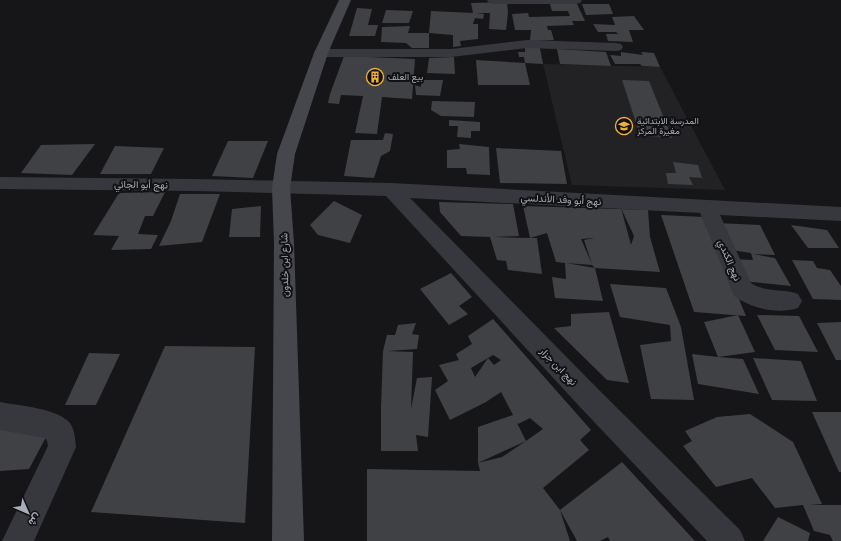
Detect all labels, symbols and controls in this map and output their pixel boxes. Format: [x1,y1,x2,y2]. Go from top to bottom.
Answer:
building icon: بيع العلف [365,67,385,87]
place label: بيع العلف [388,71,424,83]
place label: المدرسة الابتدائية مغيرة المركز [636,115,699,137]
school or university icon: المدرسة الابتدائية مغيرة المركز [614,116,634,136]
street label: نهج أبو الجائي [114,178,168,193]
street label: نهج أبو وفد الأندلسي [520,191,602,210]
street label: شارع ابن خلدون [277,233,292,297]
street label: نهج الكندي [713,238,744,284]
street label: نهج ابن جزار [537,344,580,388]
north arrow [8,493,48,533]
text: ش [25,510,45,530]

